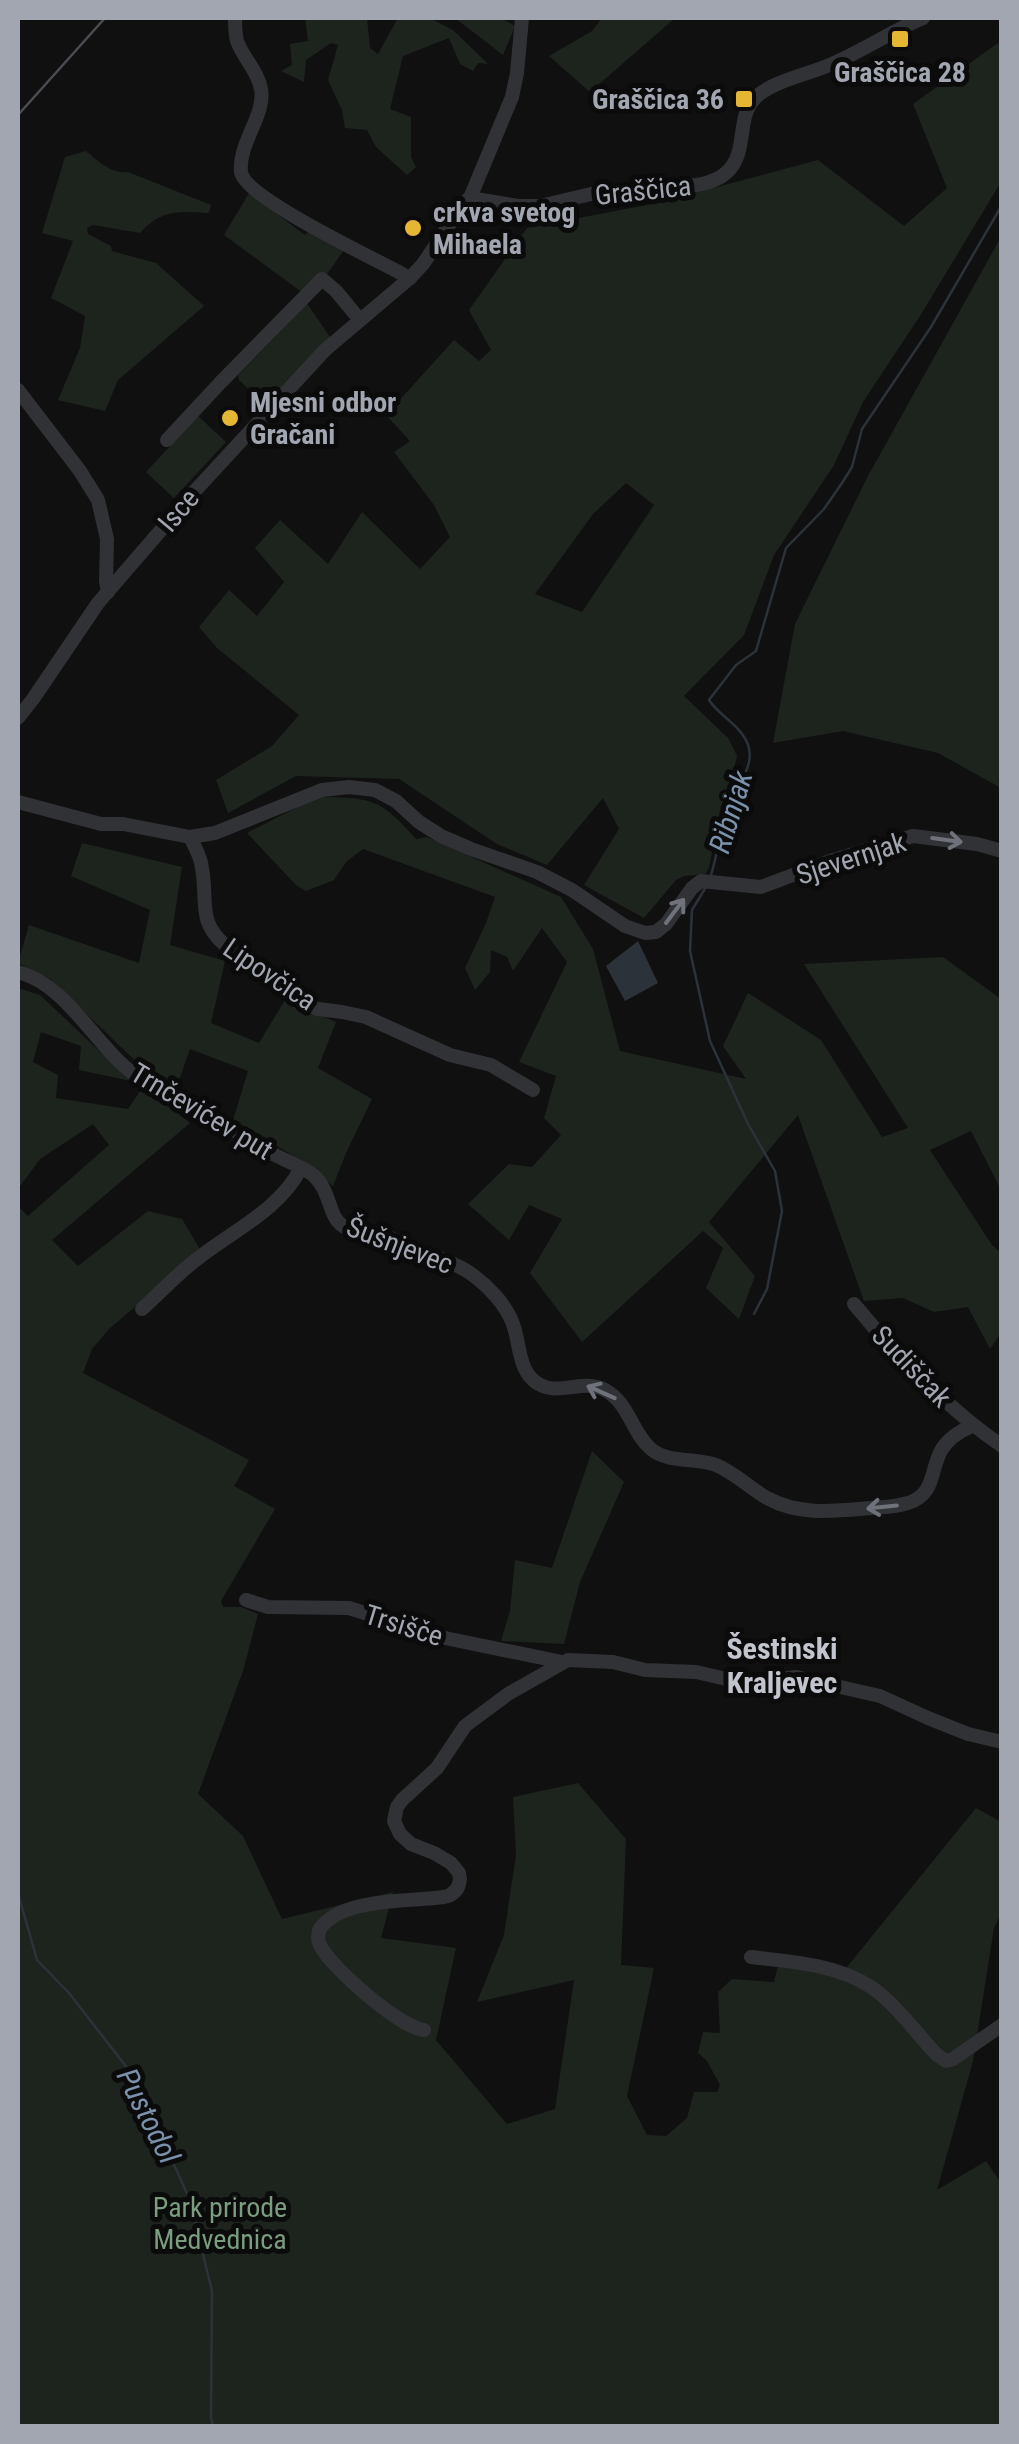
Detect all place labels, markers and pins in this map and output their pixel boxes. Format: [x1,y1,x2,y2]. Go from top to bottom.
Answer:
marker: Graščica 28 [889,28,911,50]
place label: Graščica 28 [834,56,966,89]
place label: Graščica 36 [592,83,724,116]
marker: Graščica 36 [733,88,755,110]
place label: crkva svetog Mihaela [433,196,575,261]
marker: crkva svetog Mihaela [402,217,424,239]
place label: Mjesni odbor Gračani [250,386,396,451]
marker: Mjesni odbor Gračani [219,407,241,429]

